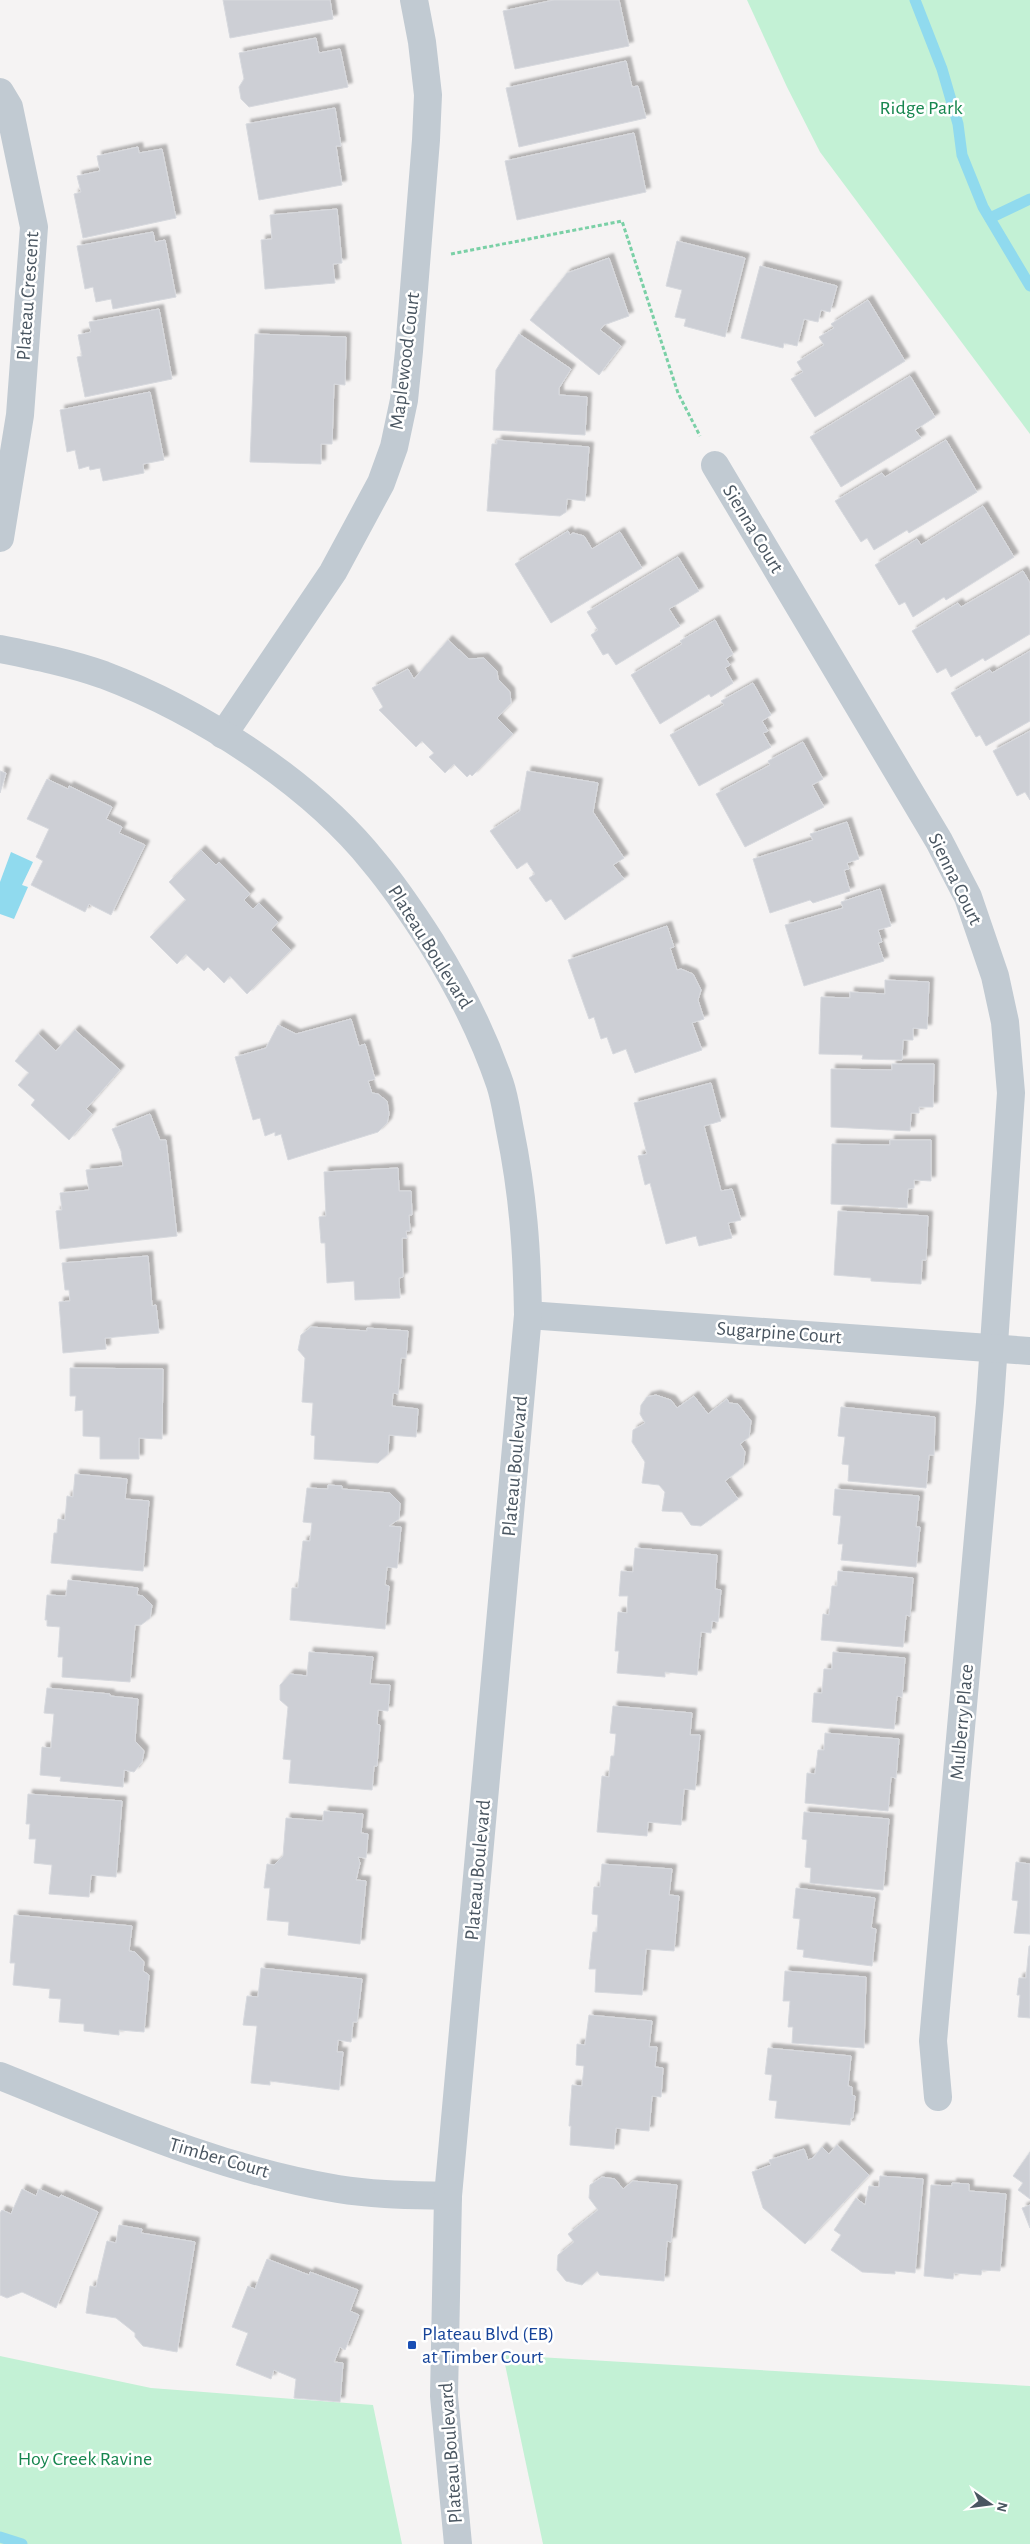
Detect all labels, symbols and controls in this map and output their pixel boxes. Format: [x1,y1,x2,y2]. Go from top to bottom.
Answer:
park label: Ridge Park [879,98,963,118]
street label: Plateau Crescent [14,230,43,361]
street label: Maplewood Court [387,291,423,431]
street label: Sienna Court [719,481,787,577]
street label: Sienna Court [924,830,986,928]
street label: Plateau Boulevard [384,882,476,1012]
street label: Sugarpine Court [716,1319,843,1347]
street label: Plateau Boulevard [499,1395,531,1537]
street label: Mulberry Place [947,1663,977,1781]
street label: Plateau Boulevard [462,1799,494,1941]
street label: Timber Court [167,2134,272,2182]
place label: Plateau Blvd (EB) at Timber Court [422,2324,554,2367]
marker: Plateau Blvd (EB) at Timber Court [406,2339,418,2351]
street label: Plateau Boulevard [436,2382,466,2524]
park label: Hoy Creek Ravine [18,2449,152,2469]
north arrow [965,2479,1015,2529]
text: N [994,2500,1010,2513]

